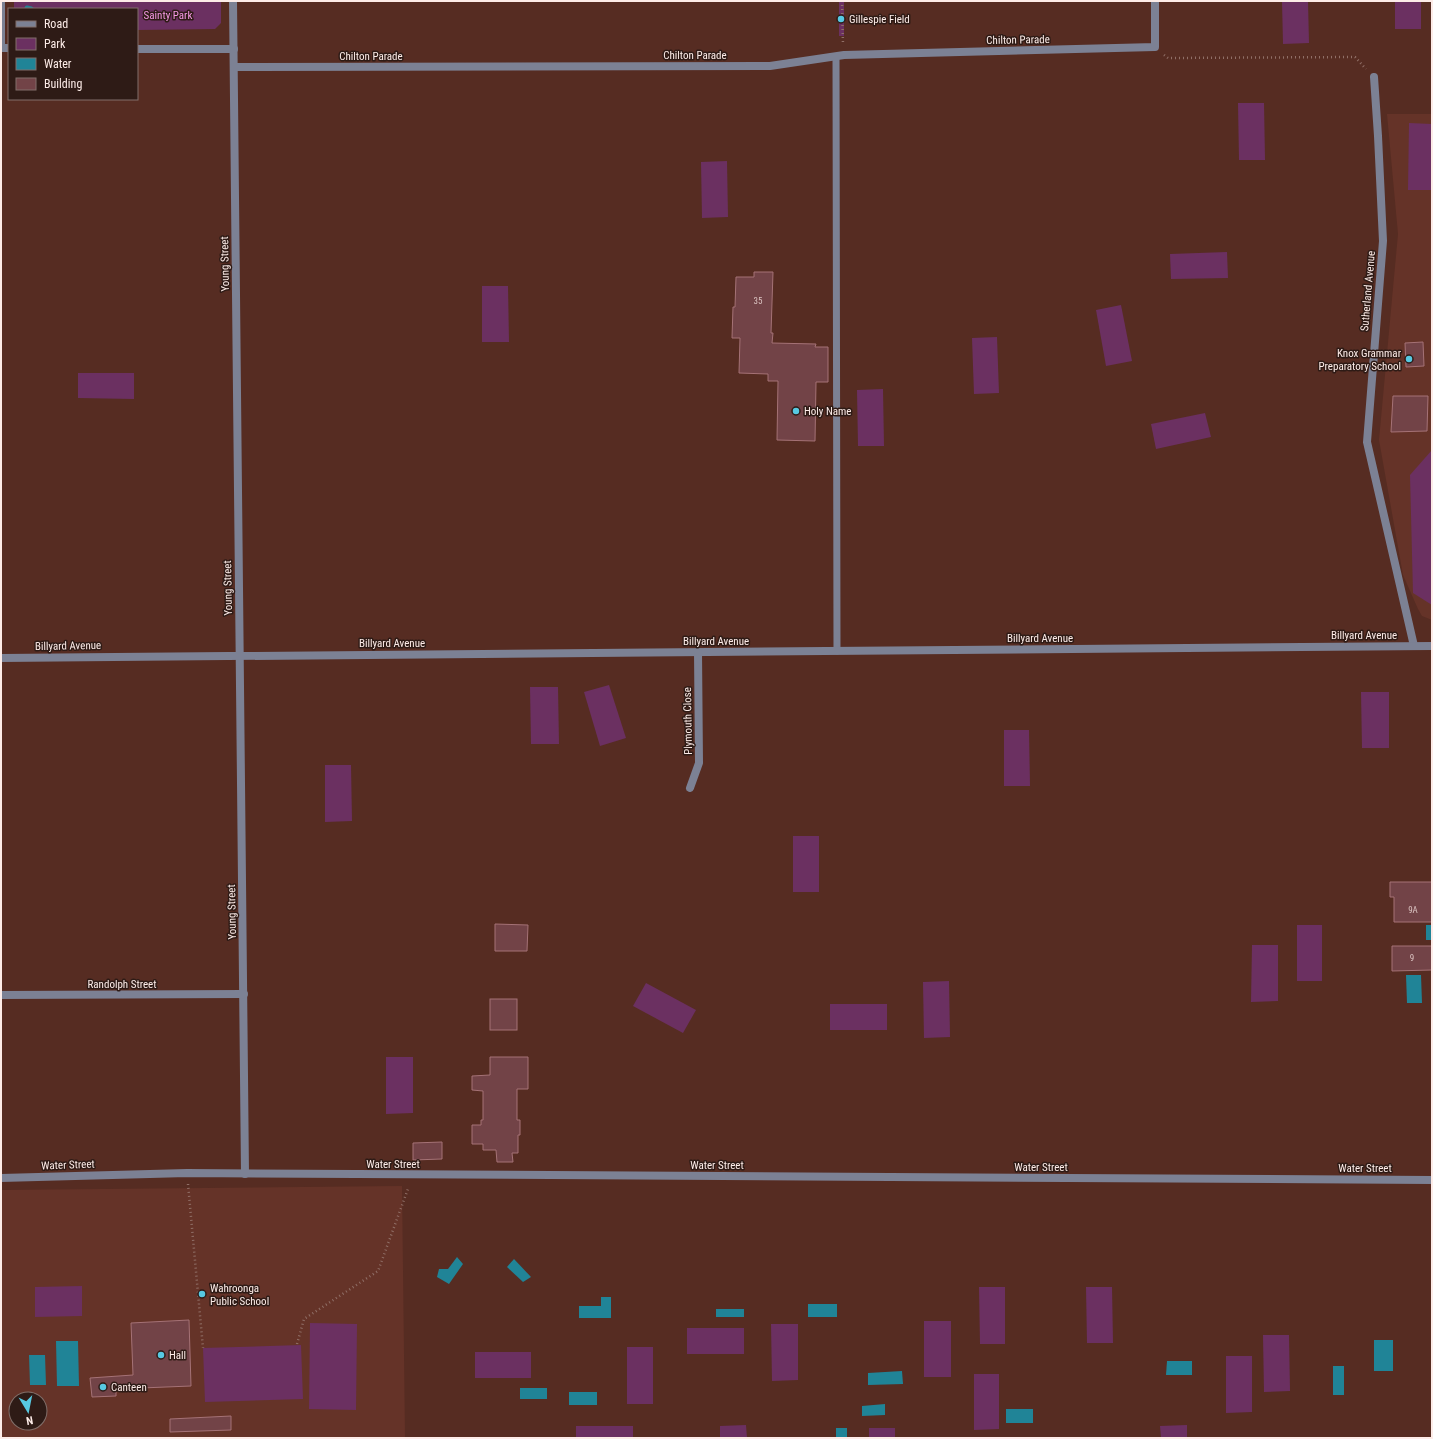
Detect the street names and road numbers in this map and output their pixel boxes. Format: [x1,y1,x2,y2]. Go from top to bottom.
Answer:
street label: Chilton Parade [986,33,1050,47]
street label: Chilton Parade [663,49,727,62]
street label: Chilton Parade [339,50,403,63]
street label: Young Street [218,236,232,292]
street label: Sutherland Avenue [1358,250,1378,332]
street label: Young Street [221,560,235,616]
street label: Billyard Avenue [1331,629,1397,642]
street label: Billyard Avenue [1007,632,1073,645]
street label: Billyard Avenue [683,635,749,648]
street label: Billyard Avenue [359,637,425,650]
street label: Billyard Avenue [35,639,101,653]
street label: Plymouth Close [681,687,695,755]
street label: Young Street [225,884,239,940]
street label: Randolph Street [88,978,156,991]
street label: Water Street [41,1158,95,1172]
street label: Water Street [366,1158,420,1171]
street label: Water Street [690,1159,744,1172]
street label: Water Street [1014,1161,1068,1174]
street label: Water Street [1338,1162,1392,1175]

